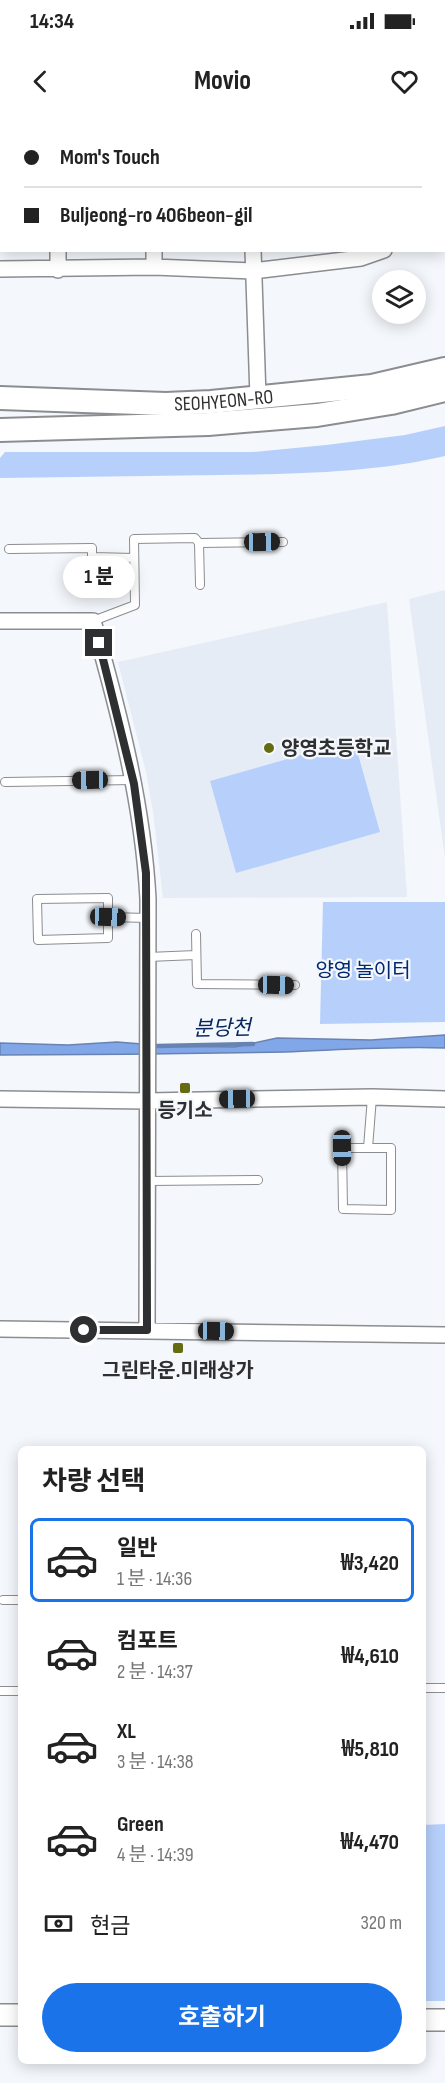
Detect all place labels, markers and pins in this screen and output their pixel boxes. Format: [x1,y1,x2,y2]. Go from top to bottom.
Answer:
place label: 양영초등학교 [281,737,391,761]
marker: 양영초등학교 [262,741,276,755]
marker: 등기소 [178,1081,192,1095]
place label: 등기소 [157,1099,213,1123]
marker: 그린타운.미래상가 [171,1341,185,1355]
place label: 그린타운.미래상가 [102,1359,254,1383]

